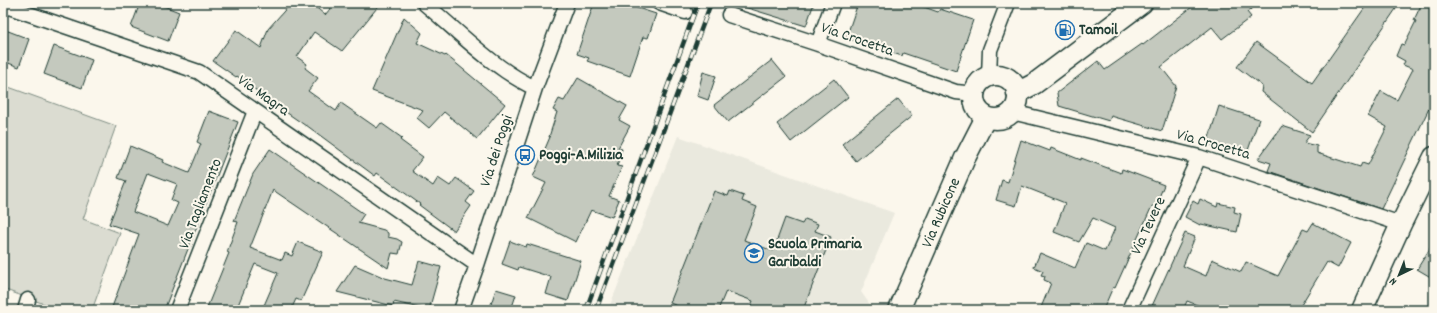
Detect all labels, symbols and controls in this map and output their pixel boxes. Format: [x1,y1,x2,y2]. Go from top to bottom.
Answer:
street label: Via Crocetta [818,17,897,63]
fuel station icon: Tamoil [1054,19,1076,41]
place label: Tamoil [1079,19,1118,42]
street label: Via Magra [232,70,294,123]
street label: Via dei Poggi [475,112,519,190]
street label: Via Crocetta [1174,124,1253,167]
bus stop icon: Poggi-A.Milizia [514,144,536,166]
place label: Poggi-A.Milizia [539,144,624,167]
street label: Via Tagliamento [173,155,229,253]
street label: Via Rubicone [916,174,967,251]
street label: Via Tevere [1125,193,1173,259]
place label: Scuola Primaria Garibaldi [768,233,863,274]
school or university icon: Scuola Primaria Garibaldi [743,242,765,264]
north arrow [1379,255,1419,295]
text: N [1386,273,1401,289]

